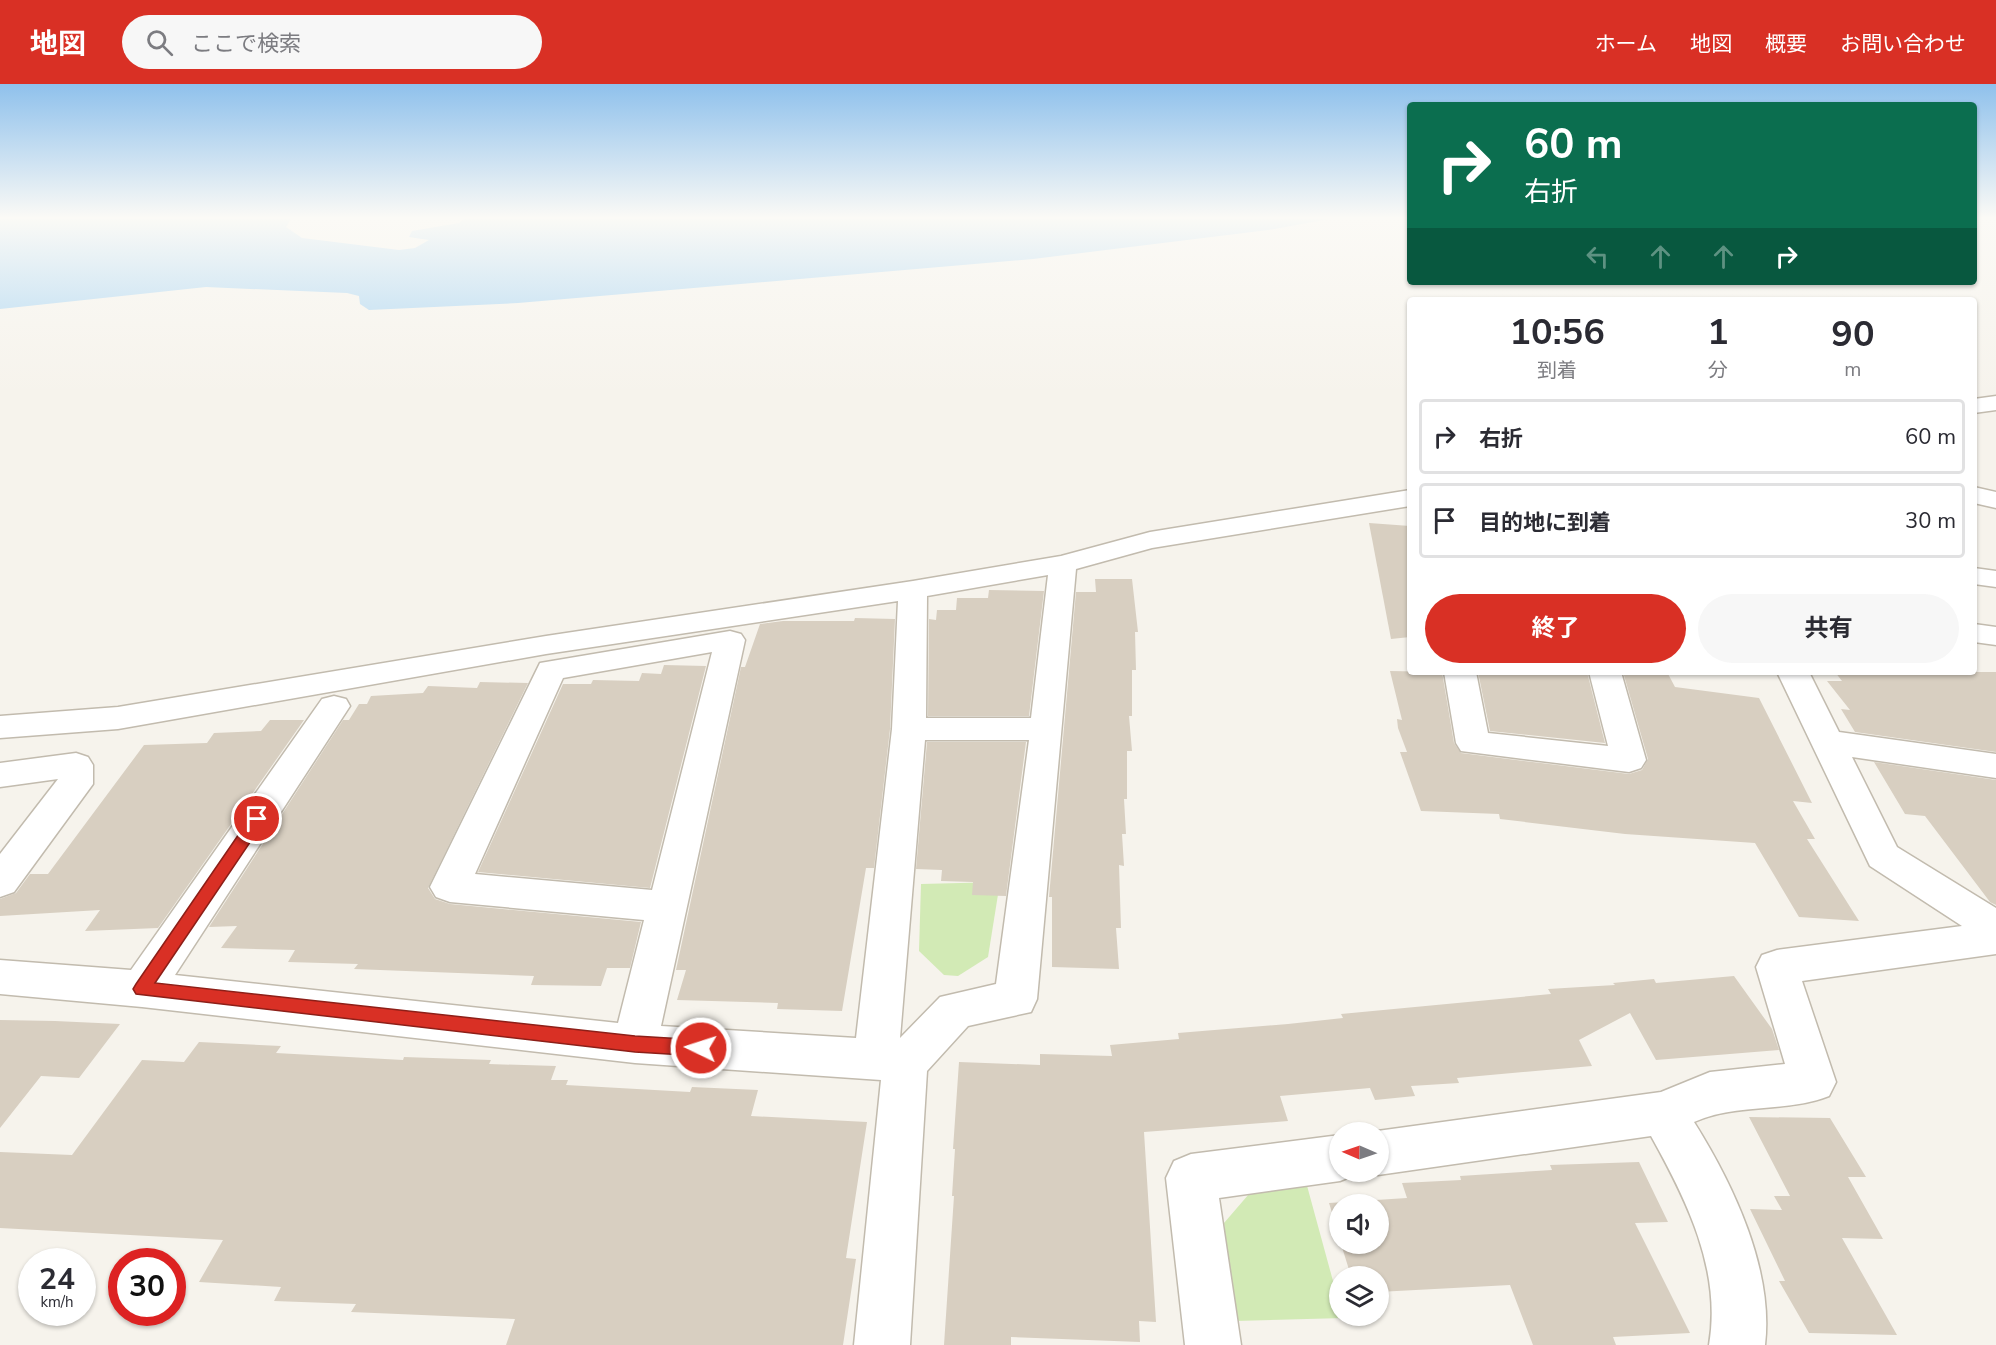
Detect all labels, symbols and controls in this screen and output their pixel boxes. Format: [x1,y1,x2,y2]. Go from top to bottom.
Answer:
search box [122,15,542,69]
text: 地図 [30,25,86,63]
icon: search [143,26,176,59]
text: ここで検索 [191,29,301,59]
text: ホーム [1595,30,1657,58]
text: 地図 [1690,30,1732,58]
text: 概要 [1765,30,1807,58]
text: お問い合わせ [1840,30,1966,58]
text: 60 m [1524,116,1623,173]
icon: right [1425,126,1503,204]
text: 右折 [1524,174,1578,211]
icon: left [1581,240,1614,273]
icon: ahead [1644,240,1677,273]
icon: ahead [1707,240,1740,273]
icon: right [1770,240,1803,273]
text: 10:56 [1509,308,1605,357]
text: 1 [1707,308,1729,357]
text: 90 [1831,310,1875,359]
text: m [1844,356,1861,383]
text: 到着 [1537,357,1577,384]
text: 分 [1708,357,1728,384]
icon: right [1428,420,1461,453]
text: 60 m [1905,422,1956,452]
text: 右折 [1479,424,1523,454]
icon: arrive [1428,504,1461,537]
text: 30 m [1905,506,1956,536]
text: 目的地に到着 [1479,508,1611,538]
button: 終了 [1425,594,1686,663]
button: 共有 [1698,594,1959,663]
pin [231,793,282,844]
icon: arrive [240,802,273,835]
position arrow [669,1016,733,1080]
north arrow [1329,1122,1389,1182]
map controls [1329,1122,1389,1326]
button: sound [1329,1194,1389,1254]
speed limit sign: 30 [108,1248,186,1326]
text: 24 [39,1259,75,1300]
button: layers [1329,1266,1389,1326]
text: km/h [40,1292,74,1312]

